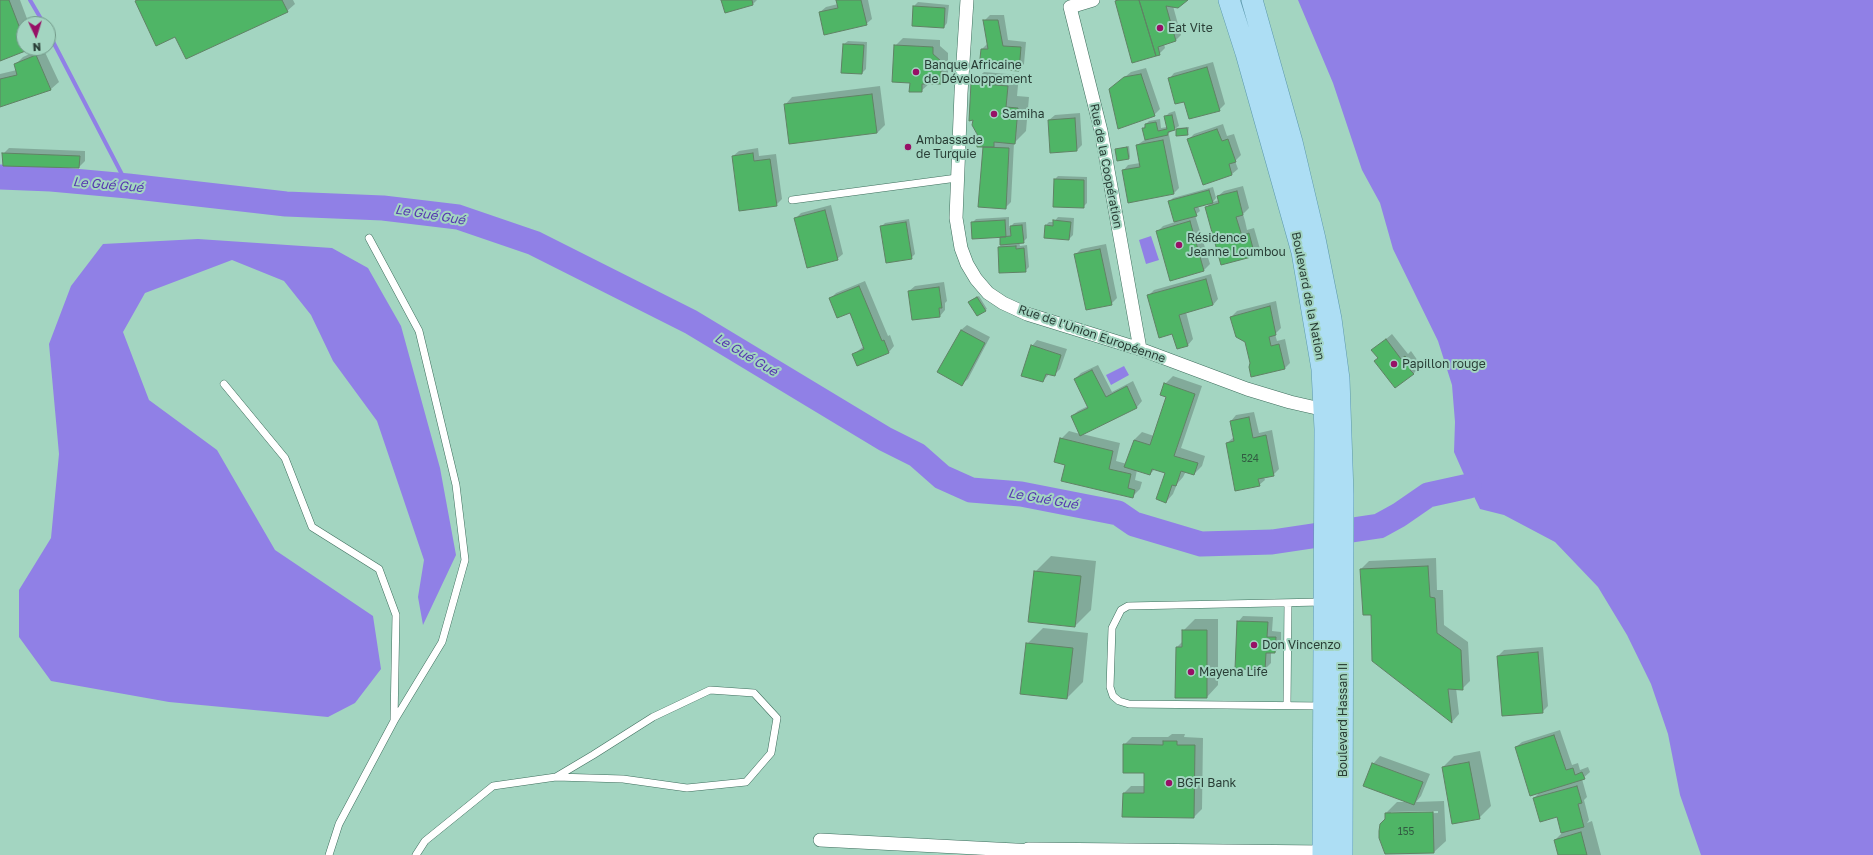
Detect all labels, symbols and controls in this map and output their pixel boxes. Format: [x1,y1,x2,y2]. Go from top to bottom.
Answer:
north arrow [16,16,56,56]
place label: Eat Vite [1168,21,1213,35]
marker: Eat Vite [1155,23,1165,33]
text: N [32,41,41,54]
place label: Banque Africaine de Développement [924,58,1032,86]
marker: Banque Africaine de Développement [911,67,921,77]
street label: Rue de la Coopération [1087,102,1125,230]
place label: Samiha [1002,107,1044,121]
marker: Samiha [989,109,999,119]
place label: Ambassade de Turquie [916,133,983,161]
marker: Ambassade de Turquie [903,142,913,152]
water label: Le Gué Gué [72,174,144,196]
water label: Le Gué Gué [394,202,466,228]
place label: Résidence Jeanne Loumbou [1187,231,1286,259]
street label: Boulevard de la Nation [1288,231,1328,361]
marker: Résidence Jeanne Loumbou [1174,240,1184,250]
street label: Rue de l'Union Européenne [1016,302,1168,366]
water label: Le Gué Gué [712,330,780,380]
place label: Papillon rouge [1402,357,1486,371]
marker: Papillon rouge [1389,359,1399,369]
house number: 524 [1241,453,1259,465]
water label: Le Gué Gué [1007,485,1079,513]
place label: Don Vincenzo [1262,638,1341,652]
marker: Don Vincenzo [1249,640,1259,650]
street label: Boulevard Hassan II [1336,663,1350,777]
place label: Mayena Life [1199,665,1268,679]
marker: Mayena Life [1186,667,1196,677]
place label: BGFI Bank [1177,776,1236,790]
marker: BGFI Bank [1164,778,1174,788]
house number: 155 [1398,826,1414,838]

